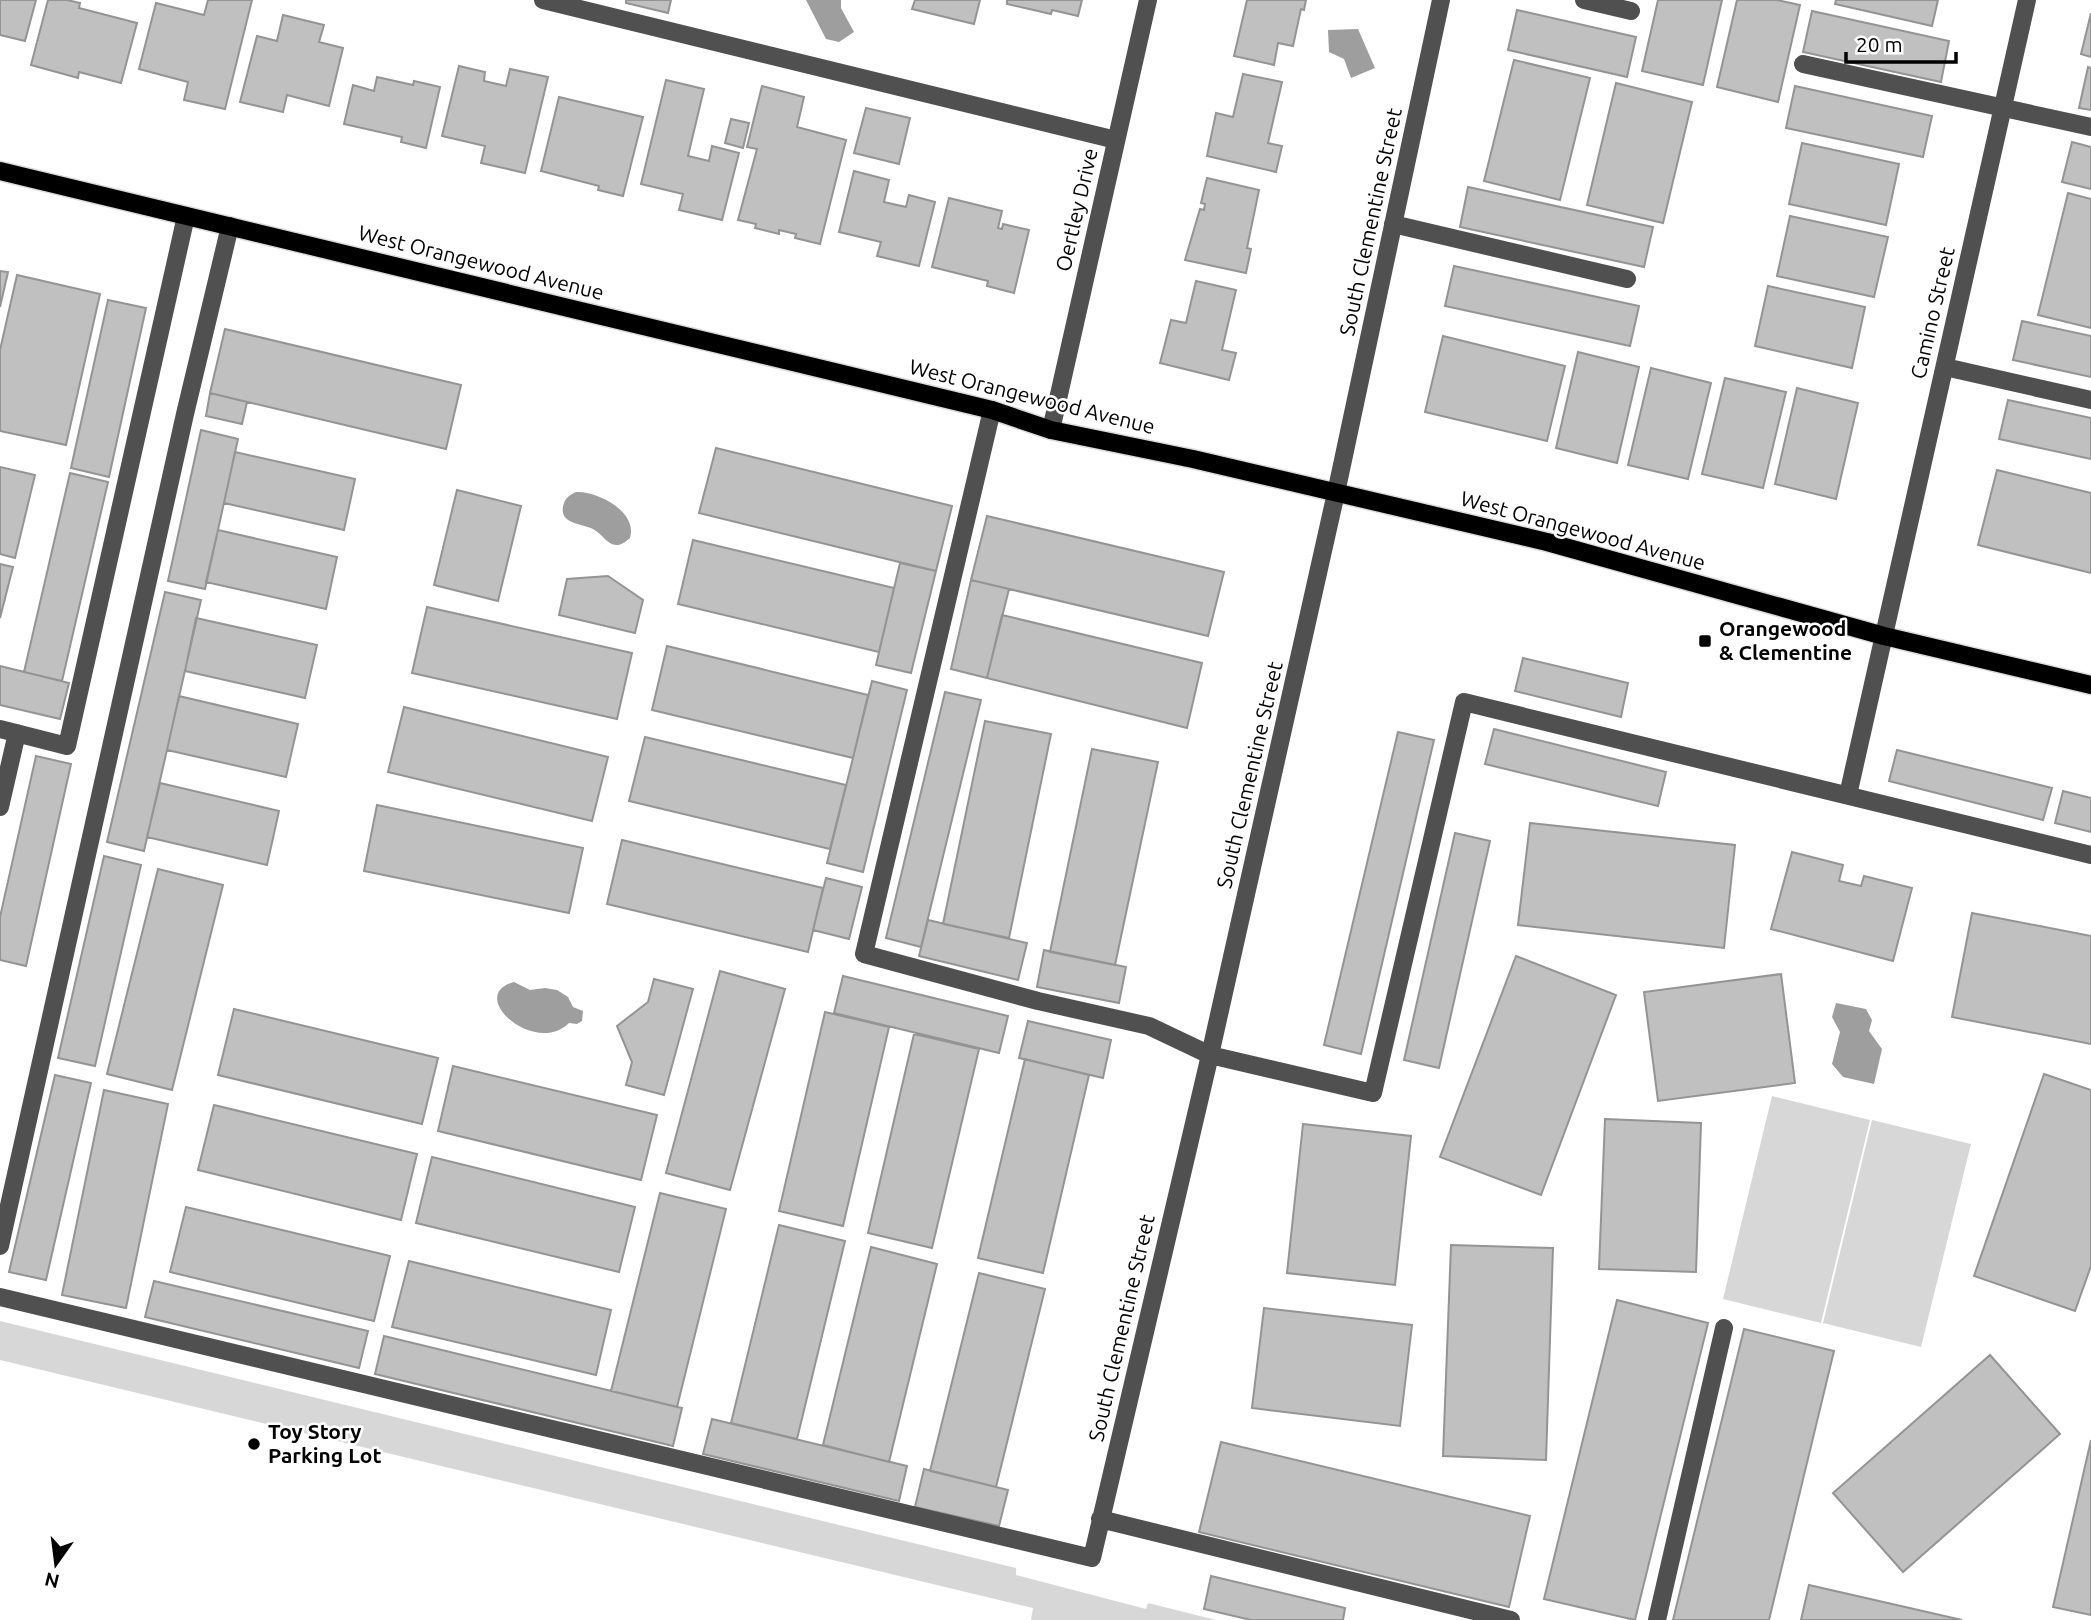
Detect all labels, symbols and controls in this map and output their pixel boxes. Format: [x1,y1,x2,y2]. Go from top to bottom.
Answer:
scale bar [1846,21,1956,65]
text: 20 m [1856,32,1903,56]
street label: South Clementine Street [1334,106,1406,338]
street label: Oertley Drive [1050,146,1102,274]
street label: West Orangewood Avenue [356,220,607,304]
street label: Camino Street [1905,244,1959,381]
street label: West Orangewood Avenue [907,354,1158,438]
street label: West Orangewood Avenue [1458,486,1708,574]
place label: Orangewood & Clementine [1719,616,1852,664]
marker: Orangewood & Clementine [1697,633,1713,649]
street label: South Clementine Street [1211,659,1287,891]
street label: South Clementine Street [1083,1212,1159,1444]
place label: Toy Story Parking Lot [268,1419,381,1467]
marker: Toy Story Parking Lot [246,1436,262,1452]
north arrow [21,1529,91,1599]
text: N [42,1568,61,1593]

